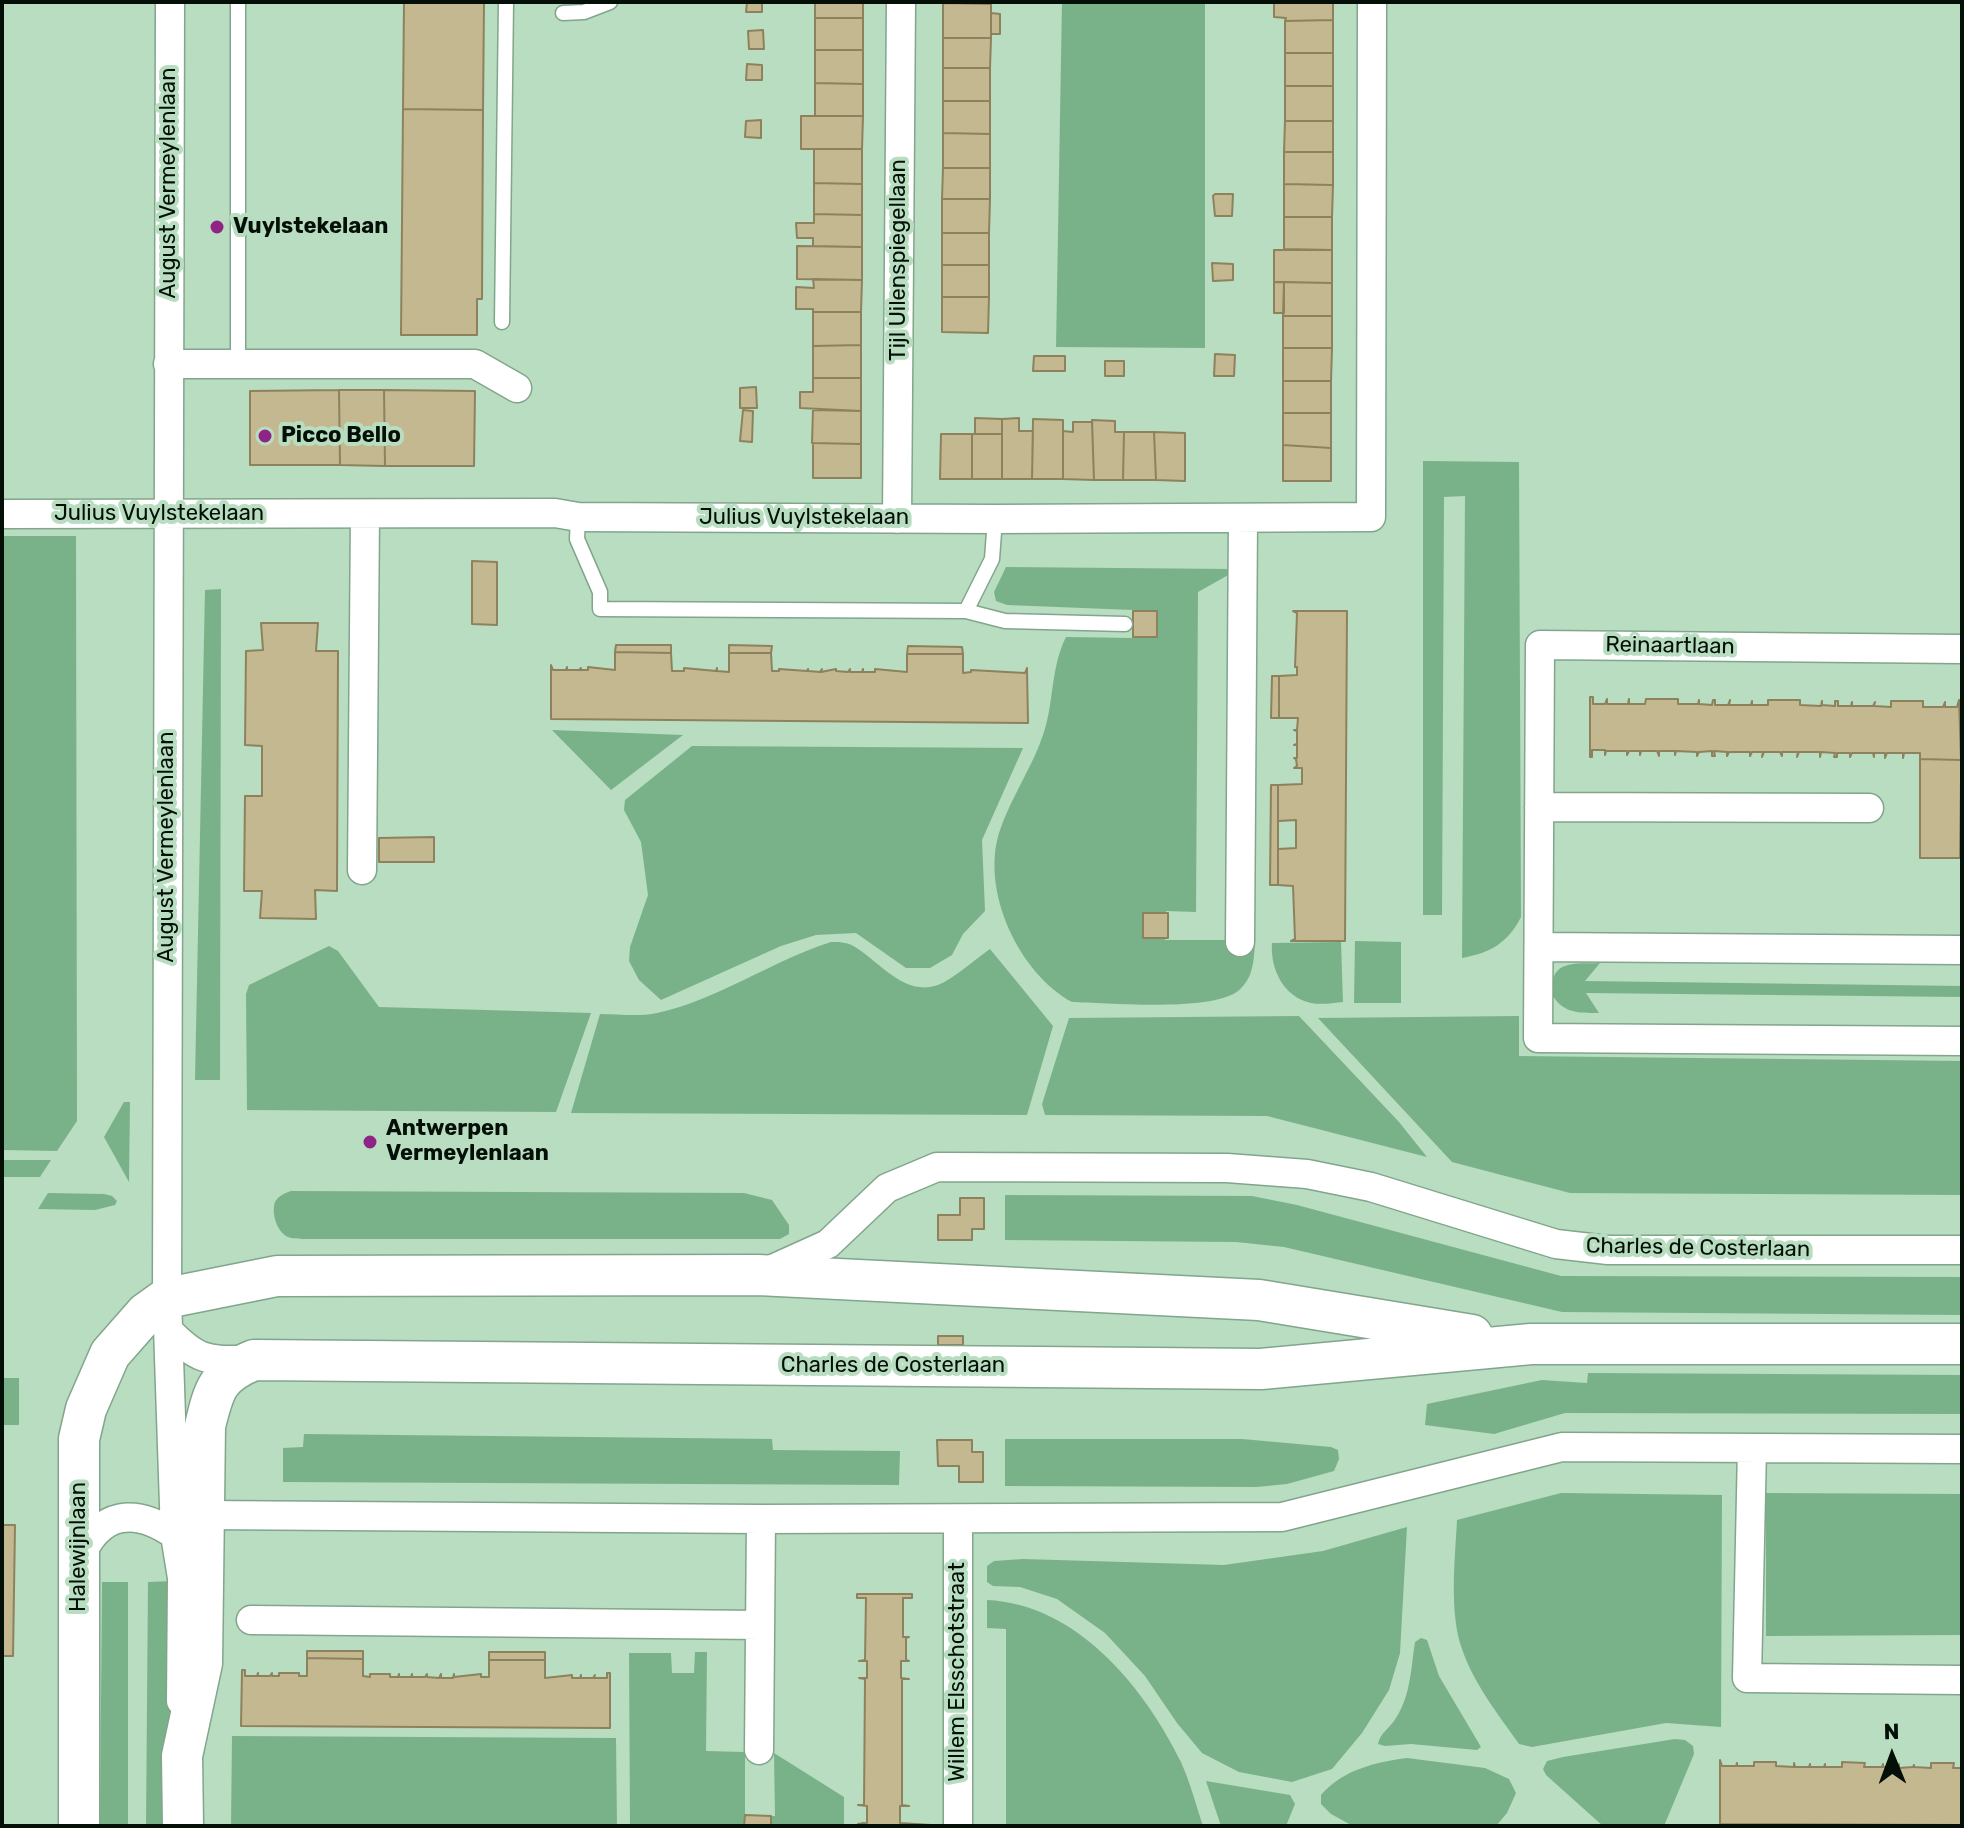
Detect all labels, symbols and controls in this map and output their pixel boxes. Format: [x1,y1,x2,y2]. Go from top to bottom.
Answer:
street label: August Vermeylenlaan [156,68,182,298]
street label: Tijl Uilenspiegellaan [886,159,912,361]
place label: Vuylstekelaan [233,214,388,240]
marker: Vuylstekelaan [208,218,226,236]
place label: Picco Bello [281,423,401,449]
marker: Picco Bello [256,427,274,445]
street label: Julius Vuylstekelaan [54,501,264,527]
street label: Julius Vuylstekelaan [699,505,909,531]
street label: Reinaartlaan [1605,632,1735,660]
street label: August Vermeylenlaan [154,732,180,962]
place label: Antwerpen Vermeylenlaan [386,1116,549,1168]
marker: Antwerpen Vermeylenlaan [361,1133,379,1151]
street label: Charles de Costerlaan [1586,1233,1810,1263]
street label: Charles de Costerlaan [781,1353,1005,1379]
street label: Halewijnlaan [66,1482,92,1612]
street label: Willem Elsschotstraat [945,1562,971,1782]
north arrow [1852,1716,1932,1796]
text: N [1883,1718,1900,1745]

